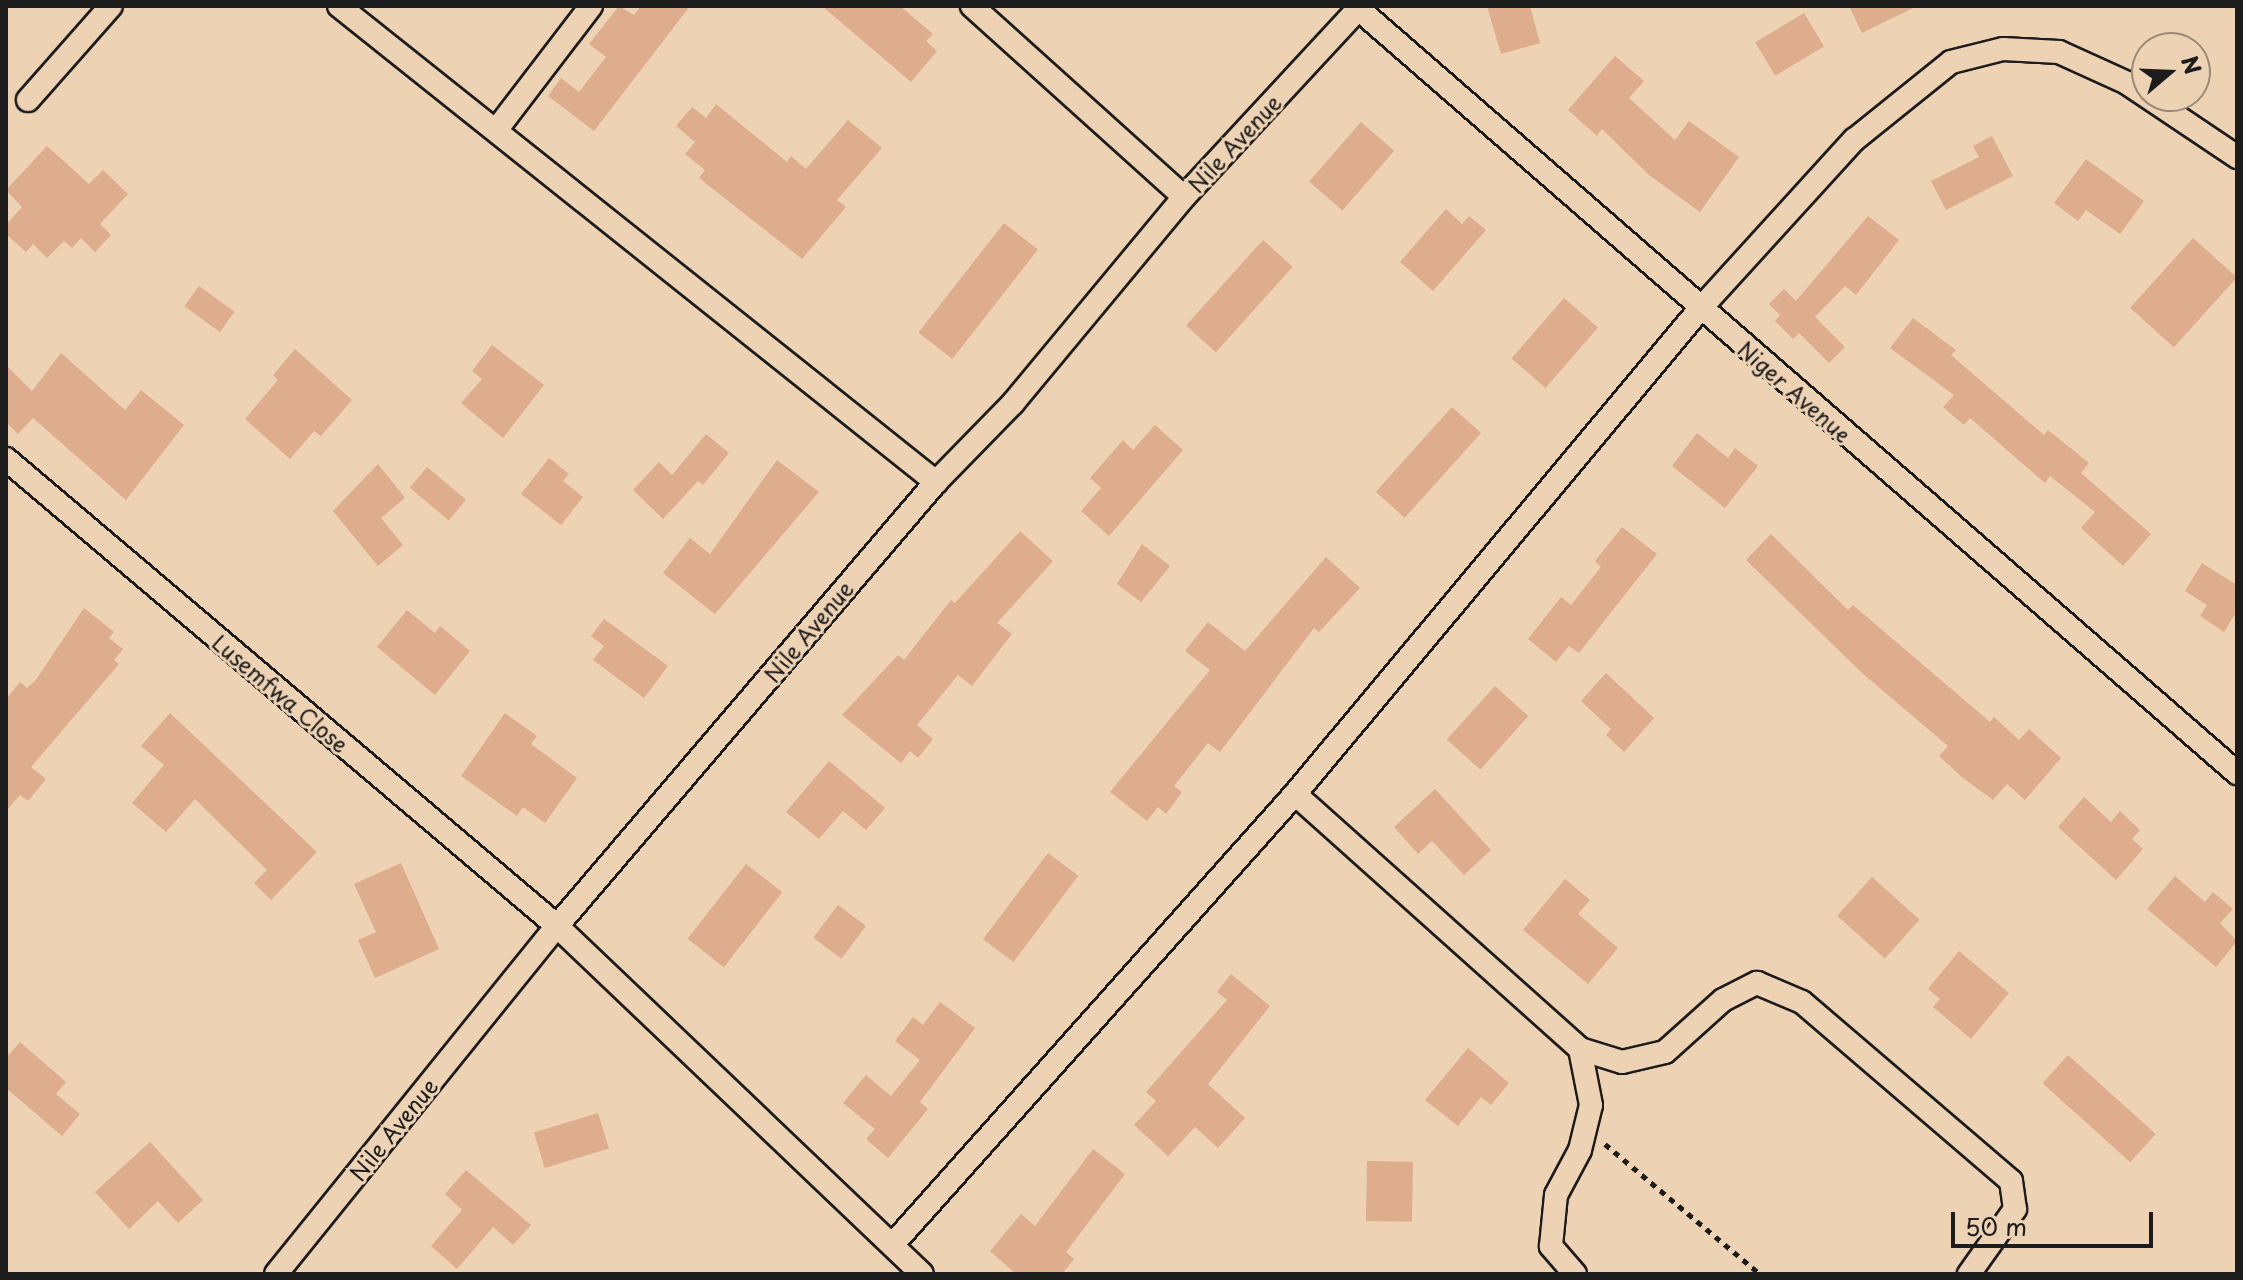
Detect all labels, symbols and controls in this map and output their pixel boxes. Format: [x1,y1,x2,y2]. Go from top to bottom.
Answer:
north arrow [2131,32,2211,112]
text: N [2174,51,2211,78]
street label: Nile Avenue [1182,88,1286,198]
street label: Niger Avenue [1733,335,1857,447]
street label: Nile Avenue [758,575,858,687]
street label: Lusemfwa Close [208,629,354,757]
street label: Nile Avenue [344,1072,442,1186]
scale bar [1955,1196,2157,1246]
text: 50 m [1965,1208,2027,1244]

